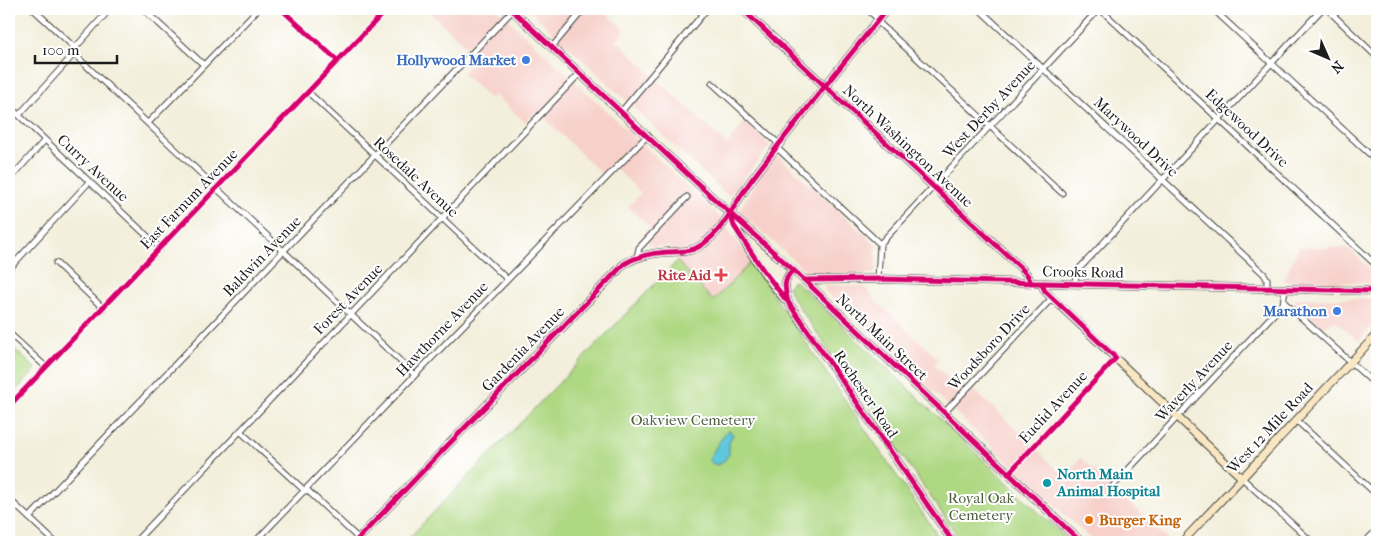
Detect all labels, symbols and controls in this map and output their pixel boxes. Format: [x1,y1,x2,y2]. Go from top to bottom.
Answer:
scale bar [35,32,118,64]
north arrow [1304,32,1354,82]
text: 100 m [42,41,80,59]
place label: Hollywood Market [396,51,517,69]
marker: Hollywood Market [520,54,532,66]
street label: West Derby Avenue [938,56,1039,163]
text: N [1327,57,1347,77]
street label: North Washington Avenue [839,81,977,211]
street label: Edgewood Drive [1202,85,1293,171]
street label: Marywood Drive [1090,93,1182,181]
street label: Curry Avenue [54,130,133,206]
street label: Rosedale Avenue [370,133,463,221]
street label: East Farnum Avenue [136,145,242,253]
street label: Baldwin Avenue [219,212,305,300]
street label: Forest Avenue [310,259,387,338]
street label: Crooks Road [1042,262,1125,282]
place label: Rite Aid [658,266,712,284]
marker: Rite Aid [715,269,727,281]
street label: Hawthorne Avenue [392,277,492,380]
street label: North Main Street [832,290,932,384]
street label: Woodsboro Drive [944,300,1034,395]
street label: Gardenia Avenue [478,302,568,395]
place label: Marathon [1262,302,1327,320]
marker: Marathon [1331,305,1343,317]
street label: Waverly Avenue [1151,336,1237,426]
street label: Rochester Road [830,347,902,442]
street label: Euclid Avenue [1015,367,1091,447]
street label: West 12 Mile Road [1223,378,1317,478]
park label: Oakview Cemetery [631,411,756,429]
place label: North Main Animal Hospital [1056,465,1161,500]
marker: North Main Animal Hospital [1041,477,1053,489]
park label: Royal Oak Cemetery [948,489,1015,524]
place label: Burger King [1099,511,1182,529]
marker: Burger King [1083,514,1095,526]

